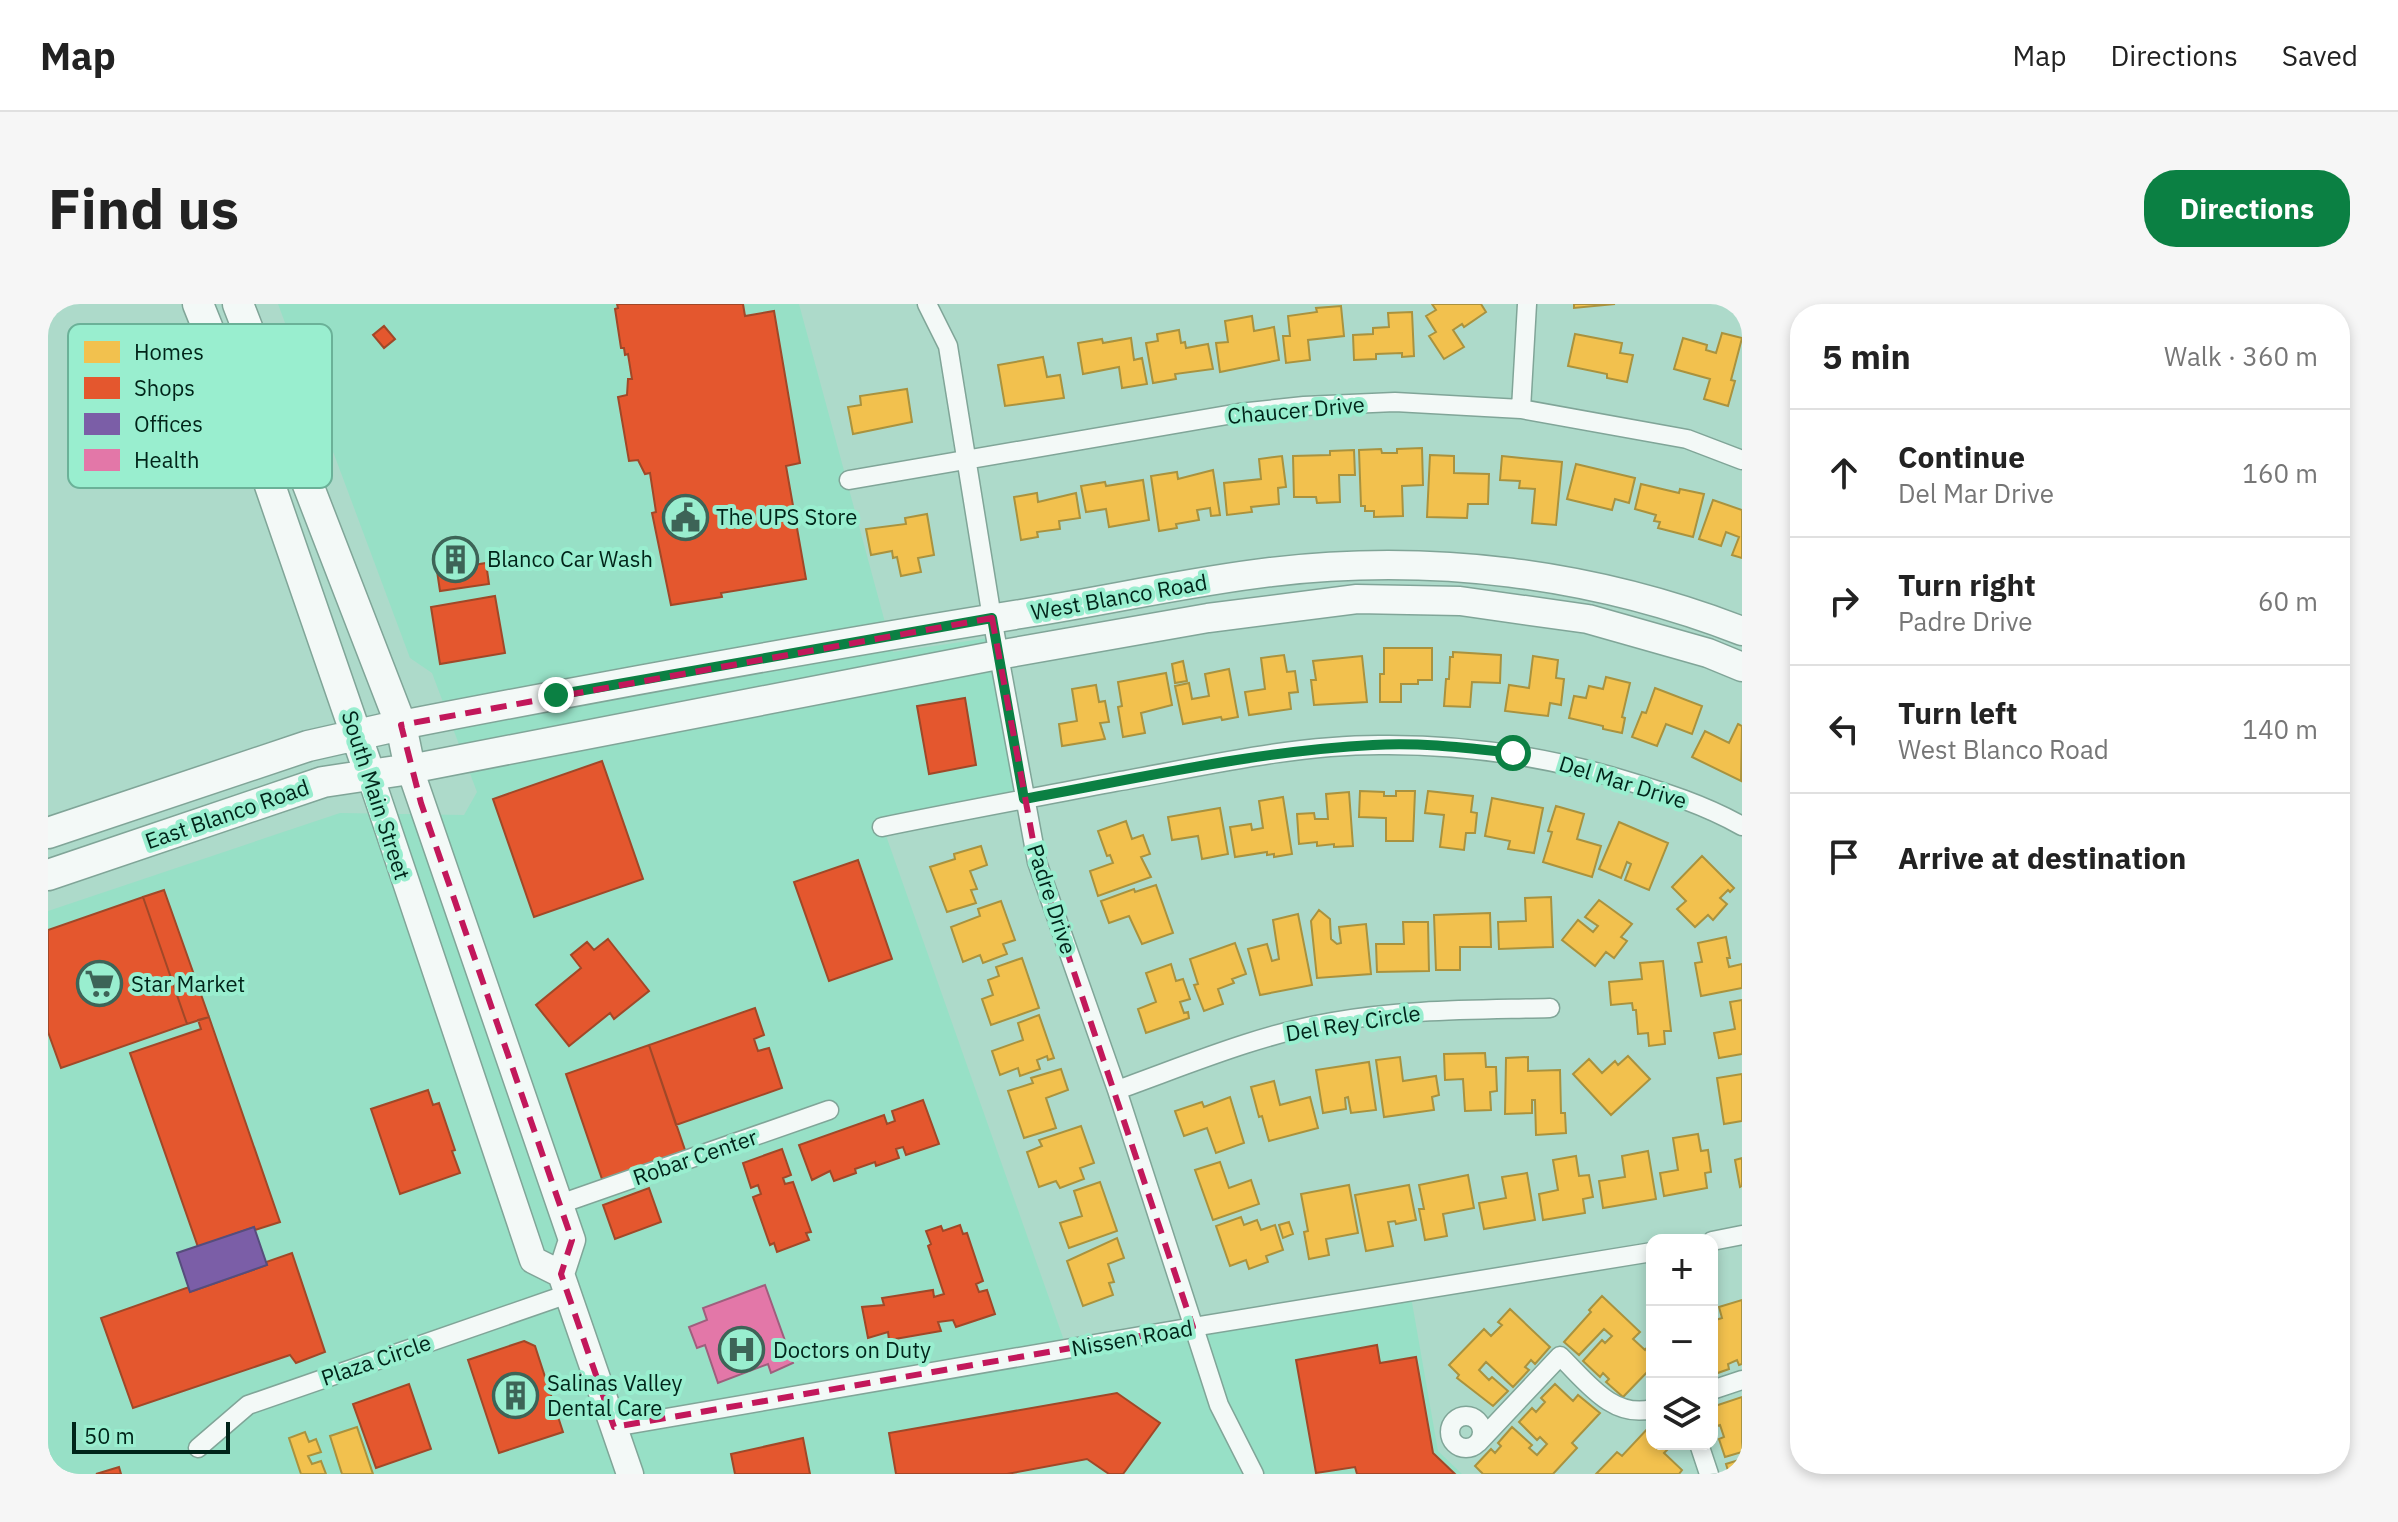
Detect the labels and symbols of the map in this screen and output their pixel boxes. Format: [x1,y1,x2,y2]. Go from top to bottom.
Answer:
legend [68,324,332,488]
text: Homes [134,337,204,366]
text: Shops [134,373,195,402]
street label: Chaucer Drive [1226,389,1366,430]
text: Offices [134,409,203,438]
text: Health [134,445,199,474]
public building icon: The UPS Store [661,493,709,541]
place label: The UPS Store [716,502,857,531]
building icon: Blanco Car Wash [432,535,480,583]
place label: Blanco Car Wash [487,544,653,573]
street label: West Blanco Road [1029,567,1209,626]
route end [538,677,574,713]
street label: South Main Street [335,707,417,883]
route start [1495,735,1531,771]
street label: Del Mar Drive [1556,748,1690,815]
street label: East Blanco Road [141,772,313,855]
street label: Padre Drive [1021,840,1084,957]
supermarket icon: Star Market [76,960,124,1008]
place label: Star Market [131,969,245,998]
street label: Del Rey Circle [1283,998,1422,1047]
street label: Robar Center [629,1122,761,1191]
street label: Nissen Road [1069,1313,1195,1362]
hospital icon: Doctors on Duty [718,1326,766,1374]
street label: Plaza Circle [317,1327,435,1392]
place label: Doctors on Duty [773,1335,931,1364]
place label: Salinas Valley Dental Care [547,1368,682,1422]
building icon: Salinas Valley Dental Care [492,1372,540,1420]
scale bar [72,1418,230,1454]

